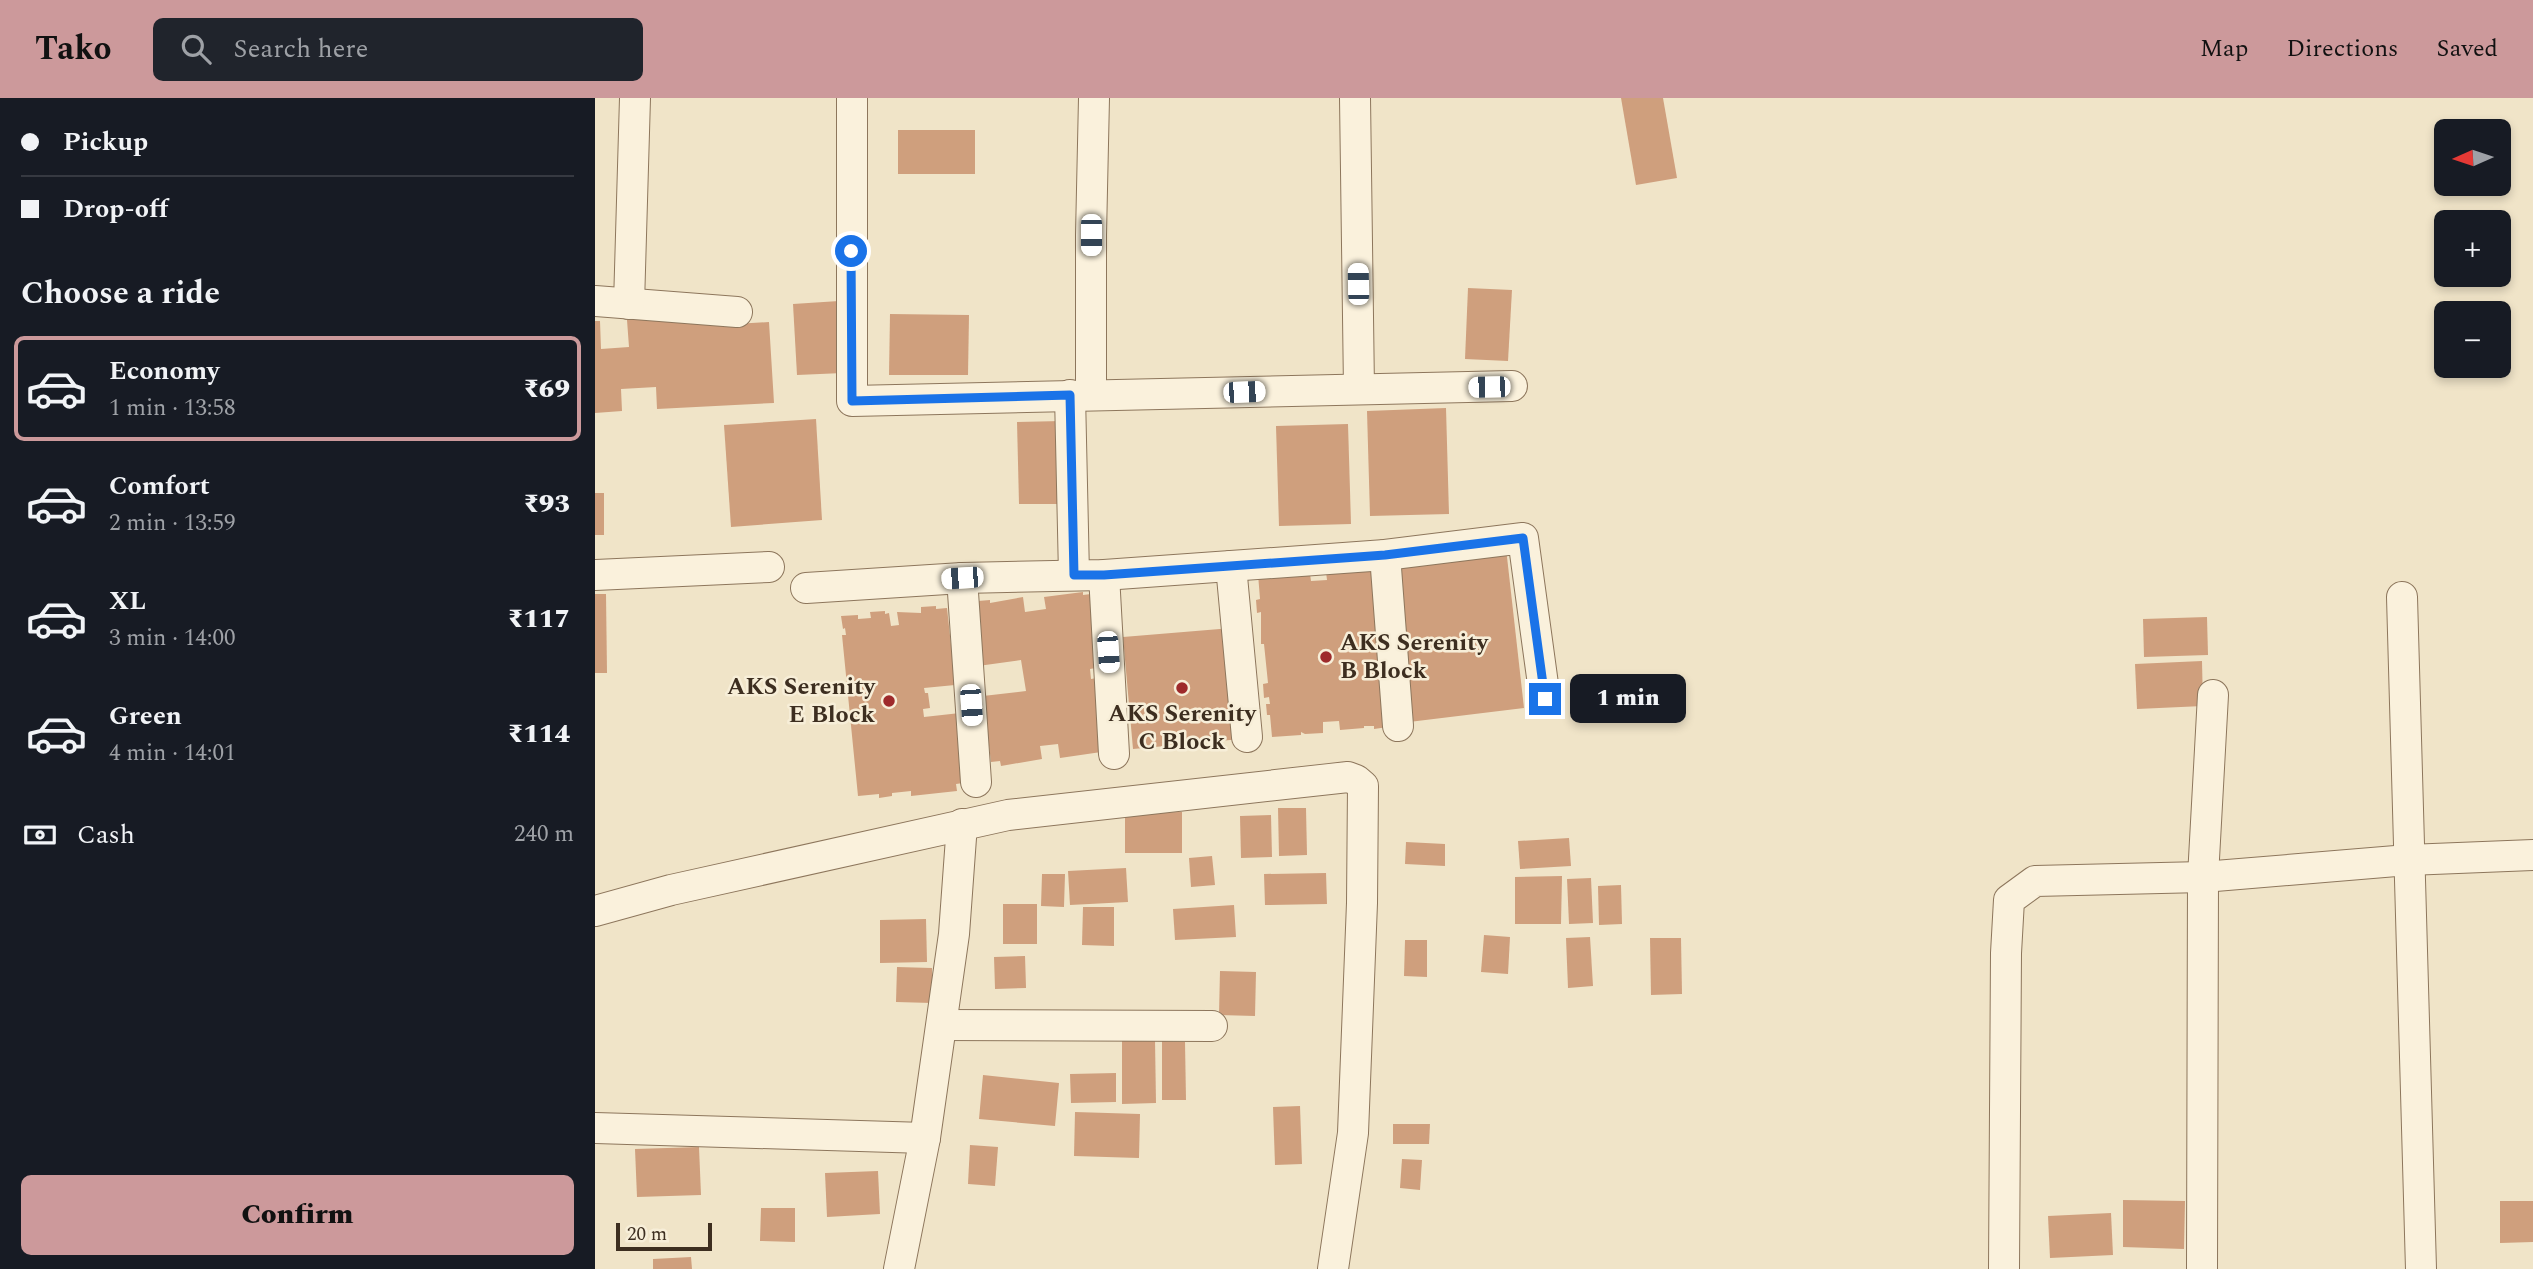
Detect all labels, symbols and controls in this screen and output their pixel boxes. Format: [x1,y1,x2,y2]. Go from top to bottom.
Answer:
search box [153,18,643,81]
text: Tako [35,24,111,74]
text: Search here [233,29,368,69]
icon: search [177,30,215,68]
text: Map [2200,31,2248,67]
text: Directions [2286,31,2398,67]
text: Saved [2436,31,2498,67]
north arrow [2434,119,2511,196]
map controls [2434,119,2511,378]
text: Pickup [63,122,148,162]
text: Drop-off [63,189,168,229]
button: + [2434,210,2511,287]
car [1081,214,1102,256]
route start [835,235,867,267]
car [1348,263,1369,305]
text: Choose a ride [21,269,220,318]
button: − [2434,301,2511,378]
text: Economy [109,351,219,391]
icon: car [25,357,88,420]
text: ₹69 [523,369,570,409]
car [1468,376,1511,398]
car [1223,381,1266,403]
text: 1 min · 13:58 [109,391,236,426]
text: Comfort [109,466,210,506]
icon: car [25,472,88,535]
text: ₹93 [523,484,570,524]
text: 2 min · 13:59 [109,506,236,541]
car [941,566,984,590]
text: XL [109,581,146,621]
icon: car [25,587,88,650]
text: ₹117 [508,599,570,639]
text: 3 min · 14:00 [109,621,236,656]
place label: AKS Serenity B Block [1340,625,1490,689]
car [1097,630,1120,674]
marker: AKS Serenity B Block [1318,649,1334,665]
place label: AKS Serenity E Block [727,669,877,733]
callout: 1 min [1569,674,1685,724]
marker: AKS Serenity C Block [1174,680,1190,696]
text: 1 min [1596,681,1660,716]
car [960,683,983,727]
route end [1529,683,1561,715]
marker: AKS Serenity E Block [881,693,897,709]
text: Green [109,696,182,736]
place label: AKS Serenity C Block [1108,696,1258,760]
icon: car [25,702,88,765]
text: ₹114 [508,714,570,754]
text: 4 min · 14:01 [109,736,236,771]
text: Cash [77,815,135,855]
icon: cash [21,816,59,854]
text: 240 m [514,817,574,852]
button: Confirm [21,1175,574,1255]
scale bar [616,1220,712,1252]
text: 20 m [627,1220,667,1249]

